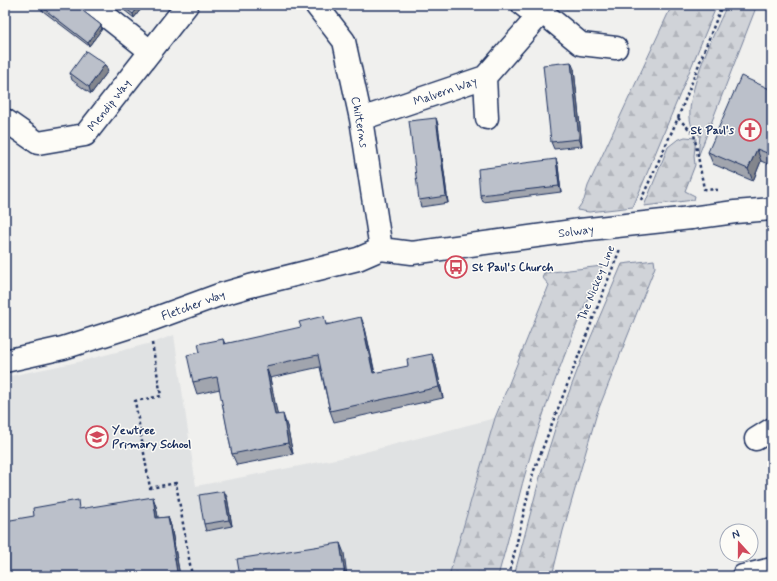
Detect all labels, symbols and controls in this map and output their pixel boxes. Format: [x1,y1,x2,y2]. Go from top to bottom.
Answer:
street label: Malvern Way [411,74,480,110]
street label: Mendip Way [84,76,135,135]
street label: Chilterns [347,95,372,150]
church icon: St Paul's [737,117,763,143]
place label: St Paul's [691,123,735,139]
street label: Solway [557,222,595,242]
street label: The Nickey Line [574,243,619,324]
bus stop icon: St Paul's Church [443,254,469,280]
place label: St Paul's Church [472,260,554,276]
street label: Fletcher Way [159,287,227,325]
place label: Yewtree Primary School [112,423,191,453]
school or university icon: Yewtree Primary School [84,424,110,450]
north arrow [719,523,759,563]
text: N [730,527,742,542]

